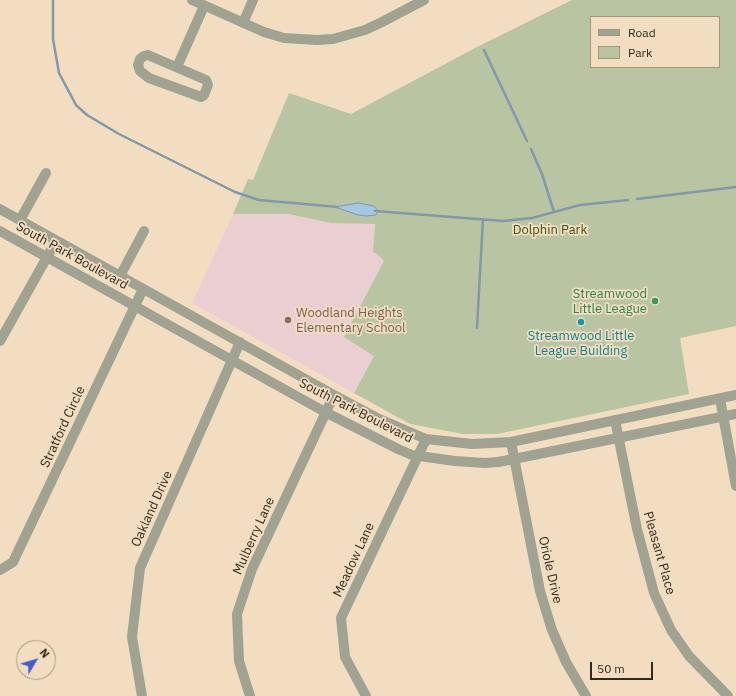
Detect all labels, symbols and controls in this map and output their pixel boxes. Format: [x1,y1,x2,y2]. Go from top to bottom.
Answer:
legend [590,16,720,68]
text: Road [628,25,656,40]
text: Park [628,45,652,60]
street label: South Park Boulevard [13,219,131,293]
park label: Dolphin Park [513,222,587,238]
place label: Streamwood Little League [573,286,647,317]
marker: Streamwood Little League [650,296,660,306]
place label: Woodland Heights Elementary School [296,305,406,336]
marker: Woodland Heights Elementary School [283,315,293,325]
marker: Streamwood Little League Building [576,317,586,327]
place label: Streamwood Little League Building [528,328,634,359]
street label: South Park Boulevard [296,375,416,447]
street label: Stratford Circle [37,384,89,470]
street label: Oakland Drive [128,469,176,549]
street label: Mulberry Lane [230,495,278,577]
street label: Pleasant Place [640,510,678,596]
street label: Meadow Lane [330,520,378,600]
street label: Oriole Drive [535,535,565,605]
north arrow [16,640,56,680]
text: N [37,646,53,661]
scale bar [592,654,655,680]
text: 50 m [597,661,625,676]

